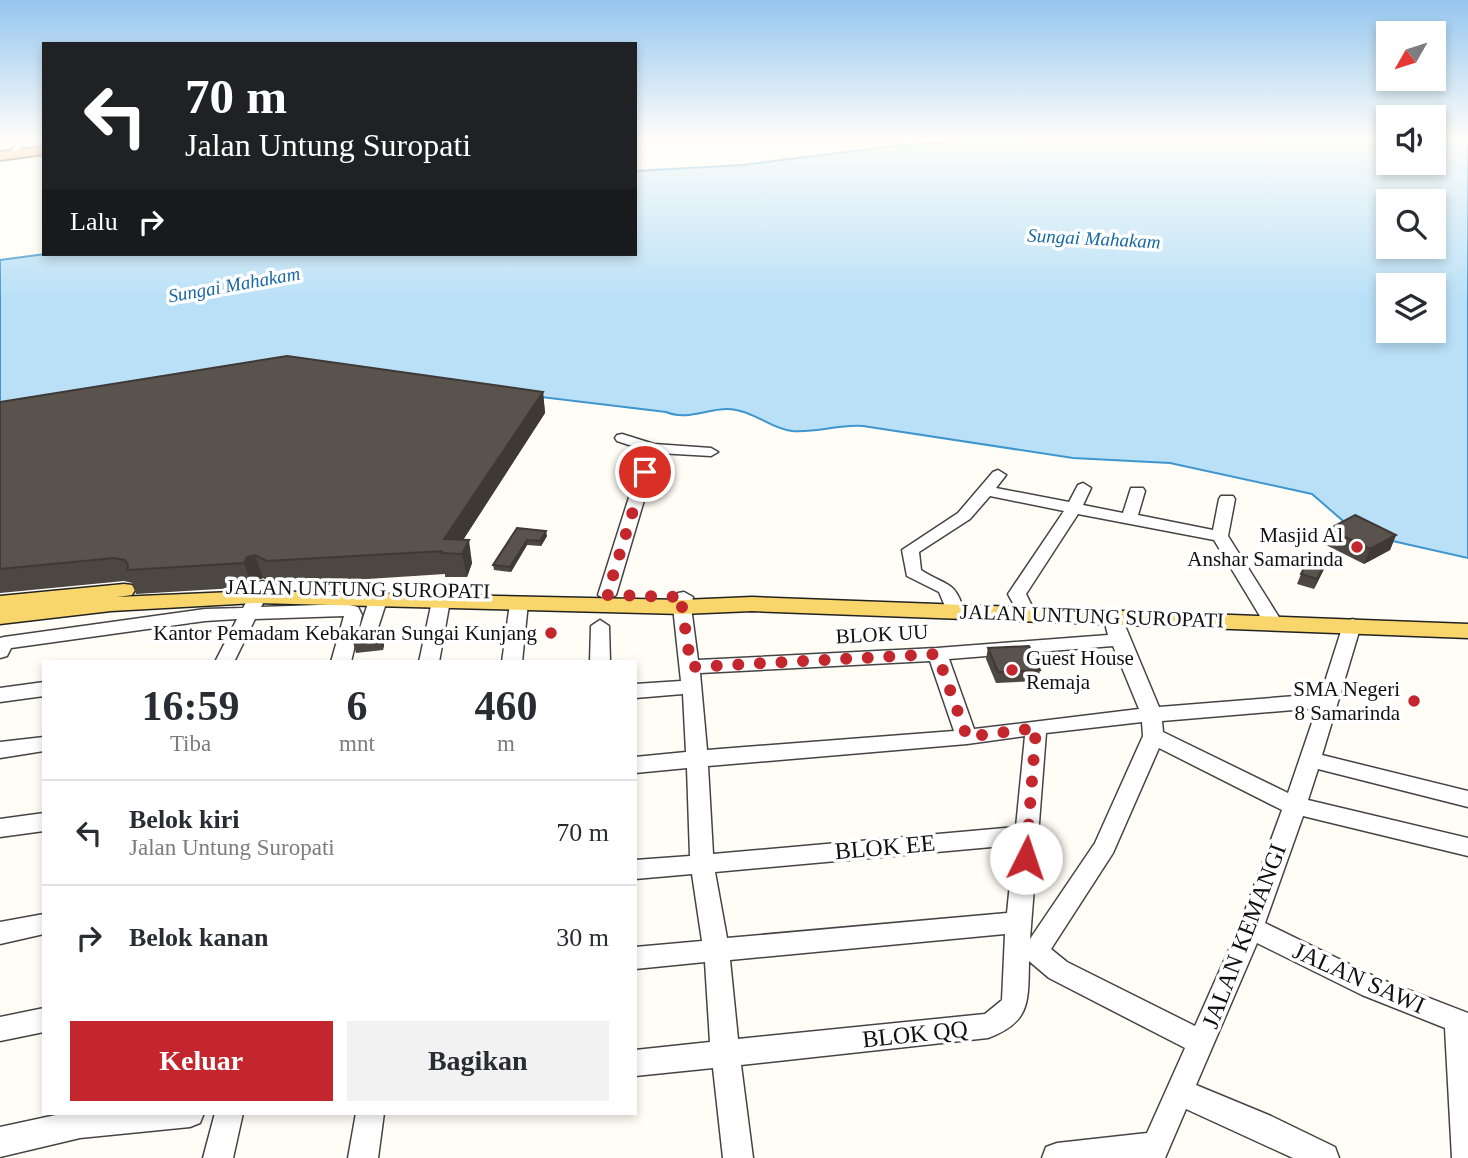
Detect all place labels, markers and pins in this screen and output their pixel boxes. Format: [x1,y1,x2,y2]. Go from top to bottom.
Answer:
pin [615,442,675,502]
place label: Masjid Al Anshar Samarinda [1187,523,1344,571]
marker: Masjid Al Anshar Samarinda [1349,539,1365,555]
place label: Kantor Pemadam Kebakaran Sungai Kunjang [153,621,537,645]
marker: Kantor Pemadam Kebakaran Sungai Kunjang [543,625,559,641]
place label: Guest House Remaja [1026,646,1134,694]
marker: Guest House Remaja [1004,662,1020,678]
place label: SMA Negeri 8 Samarinda [1293,677,1401,725]
marker: SMA Negeri 8 Samarinda [1406,693,1422,709]

